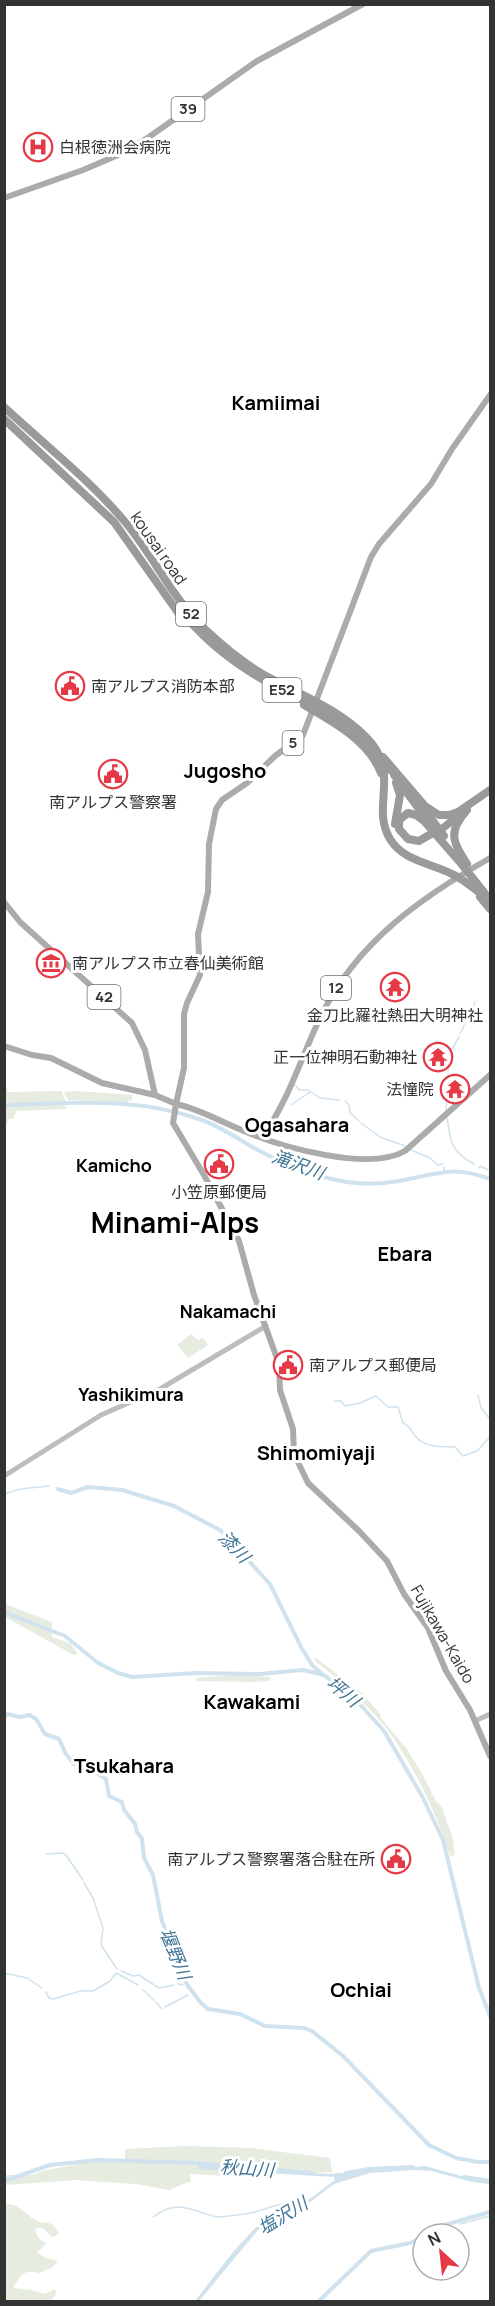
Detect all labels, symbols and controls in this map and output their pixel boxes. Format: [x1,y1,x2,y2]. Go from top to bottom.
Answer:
road number: 39 [172,97,204,121]
hospital icon: 白根徳洲会病院 [22,131,54,163]
place label: 白根徳洲会病院 [59,136,171,158]
district label: Kamiimai [232,389,320,416]
street label: kousai road [126,507,192,589]
road number: 52 [176,602,206,626]
public building icon: 南アルプス消防本部 [54,670,86,702]
place label: 南アルプス消防本部 [91,675,235,697]
road number: E52 [262,678,302,702]
road number: 5 [282,731,304,755]
district label: Jugosho [184,757,266,784]
public building icon: 南アルプス警察署 [97,758,129,790]
place label: 南アルプス警察署 [49,791,177,813]
museum icon: 南アルプス市立春仙美術館 [35,947,67,979]
place label: 南アルプス市立春仙美術館 [72,952,264,974]
temple icon: 金刀比羅社熱田大明神社 [379,971,411,1003]
road number: 12 [321,976,351,1000]
road number: 42 [88,985,120,1009]
place label: 金刀比羅社熱田大明神社 [307,1004,483,1026]
temple icon: 正一位神明石動神社 [422,1041,454,1073]
place label: 正一位神明石動神社 [273,1046,417,1068]
temple icon: 法憧院 [439,1073,471,1105]
place label: 法憧院 [386,1078,434,1100]
district label: Ogasahara [245,1111,349,1138]
water label: 滝沢川 [269,1144,330,1185]
public building icon: 小笠原郵便局 [203,1148,235,1180]
district label: Kamicho [76,1153,152,1177]
place label: 小笠原郵便局 [171,1181,267,1203]
district label: Minami-Alps [91,1203,259,1241]
district label: Ebara [378,1240,432,1267]
district label: Nakamachi [180,1299,276,1323]
public building icon: 南アルプス郵便局 [272,1349,304,1381]
place label: 南アルプス郵便局 [309,1354,437,1376]
district label: Yashikimura [78,1382,184,1406]
district label: Shimomiyaji [257,1439,375,1466]
water label: 漆川 [214,1525,257,1569]
street label: Fujikawa-Kaido [406,1581,480,1687]
water label: 坪川 [322,1670,367,1713]
district label: Kawakami [204,1688,300,1715]
district label: Tsukahara [74,1752,174,1779]
public building icon: 南アルプス警察署落合駐在所 [380,1843,412,1875]
place label: 南アルプス警察署落合駐在所 [167,1848,375,1870]
water label: 堰野川 [155,1924,198,1985]
district label: Ochiai [330,1976,392,2003]
water label: 秋山川 [219,2154,277,2182]
water label: 塩沢川 [253,2190,314,2239]
north arrow [411,2222,471,2282]
text: N [424,2226,444,2251]

